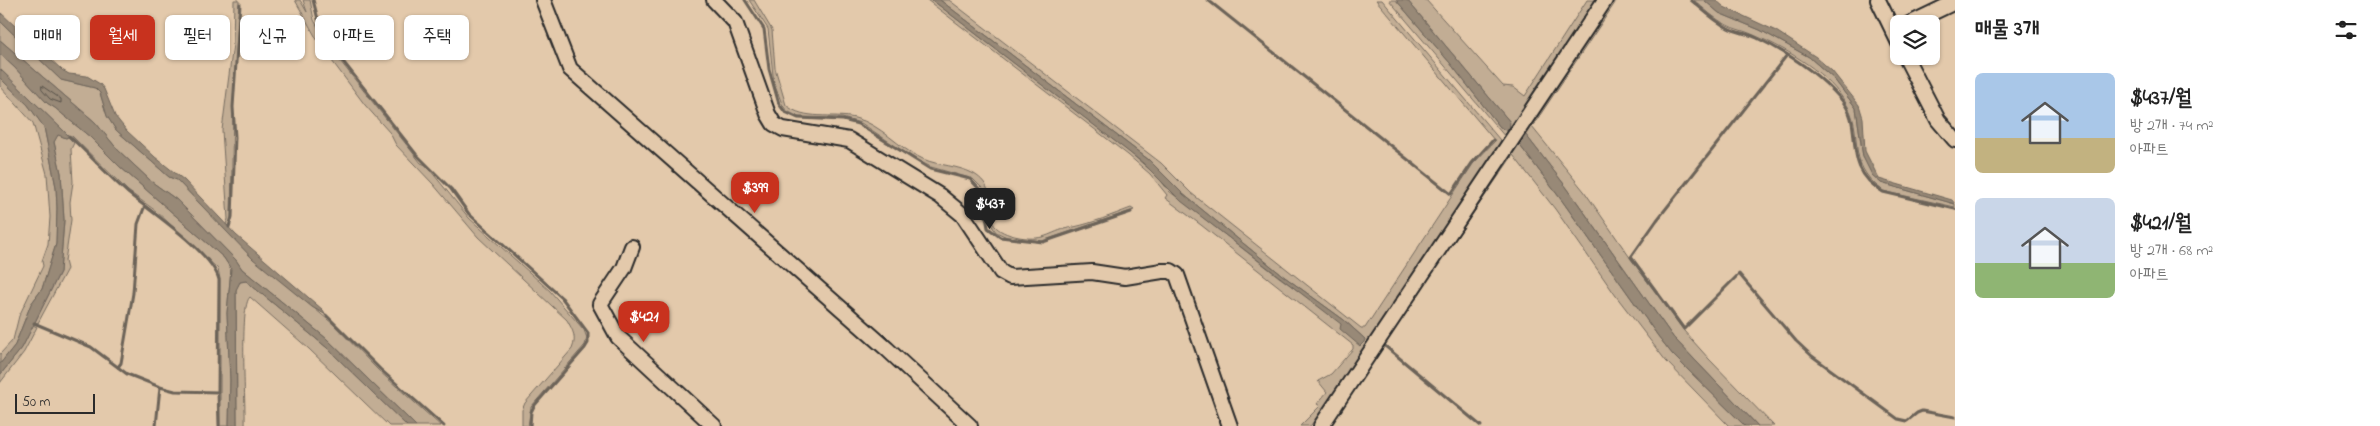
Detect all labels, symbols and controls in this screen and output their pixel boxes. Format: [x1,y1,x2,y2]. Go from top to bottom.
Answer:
chip: 매매 [15,15,80,60]
chip: 월세 [90,15,155,60]
chip: 필터 [165,15,230,60]
chip: 신규 [240,15,305,60]
chip: 아파트 [315,15,394,60]
chip: 주택 [404,15,469,60]
map controls [1890,15,1940,65]
button: layers [1890,15,1940,65]
text: 매물 3개 [1975,15,2040,45]
icon: filters [2332,16,2360,44]
text: $437/월 [2130,84,2192,114]
icon: home [2015,93,2075,153]
text: 방 2개 · 74 m² [2130,114,2213,138]
text: 아파트 [2130,138,2169,162]
pin: $399 [725,172,785,214]
text: $399 [742,176,768,200]
pin: $437 [960,188,1020,230]
text: $437 [975,192,1005,216]
text: $421/월 [2130,209,2192,239]
icon: home [2015,218,2075,278]
text: 방 2개 · 68 m² [2130,239,2213,263]
text: 아파트 [2130,263,2169,287]
pin: $421 [614,300,674,343]
text: $421 [629,305,659,329]
scale bar [15,391,95,414]
text: 50 m [22,392,50,413]

